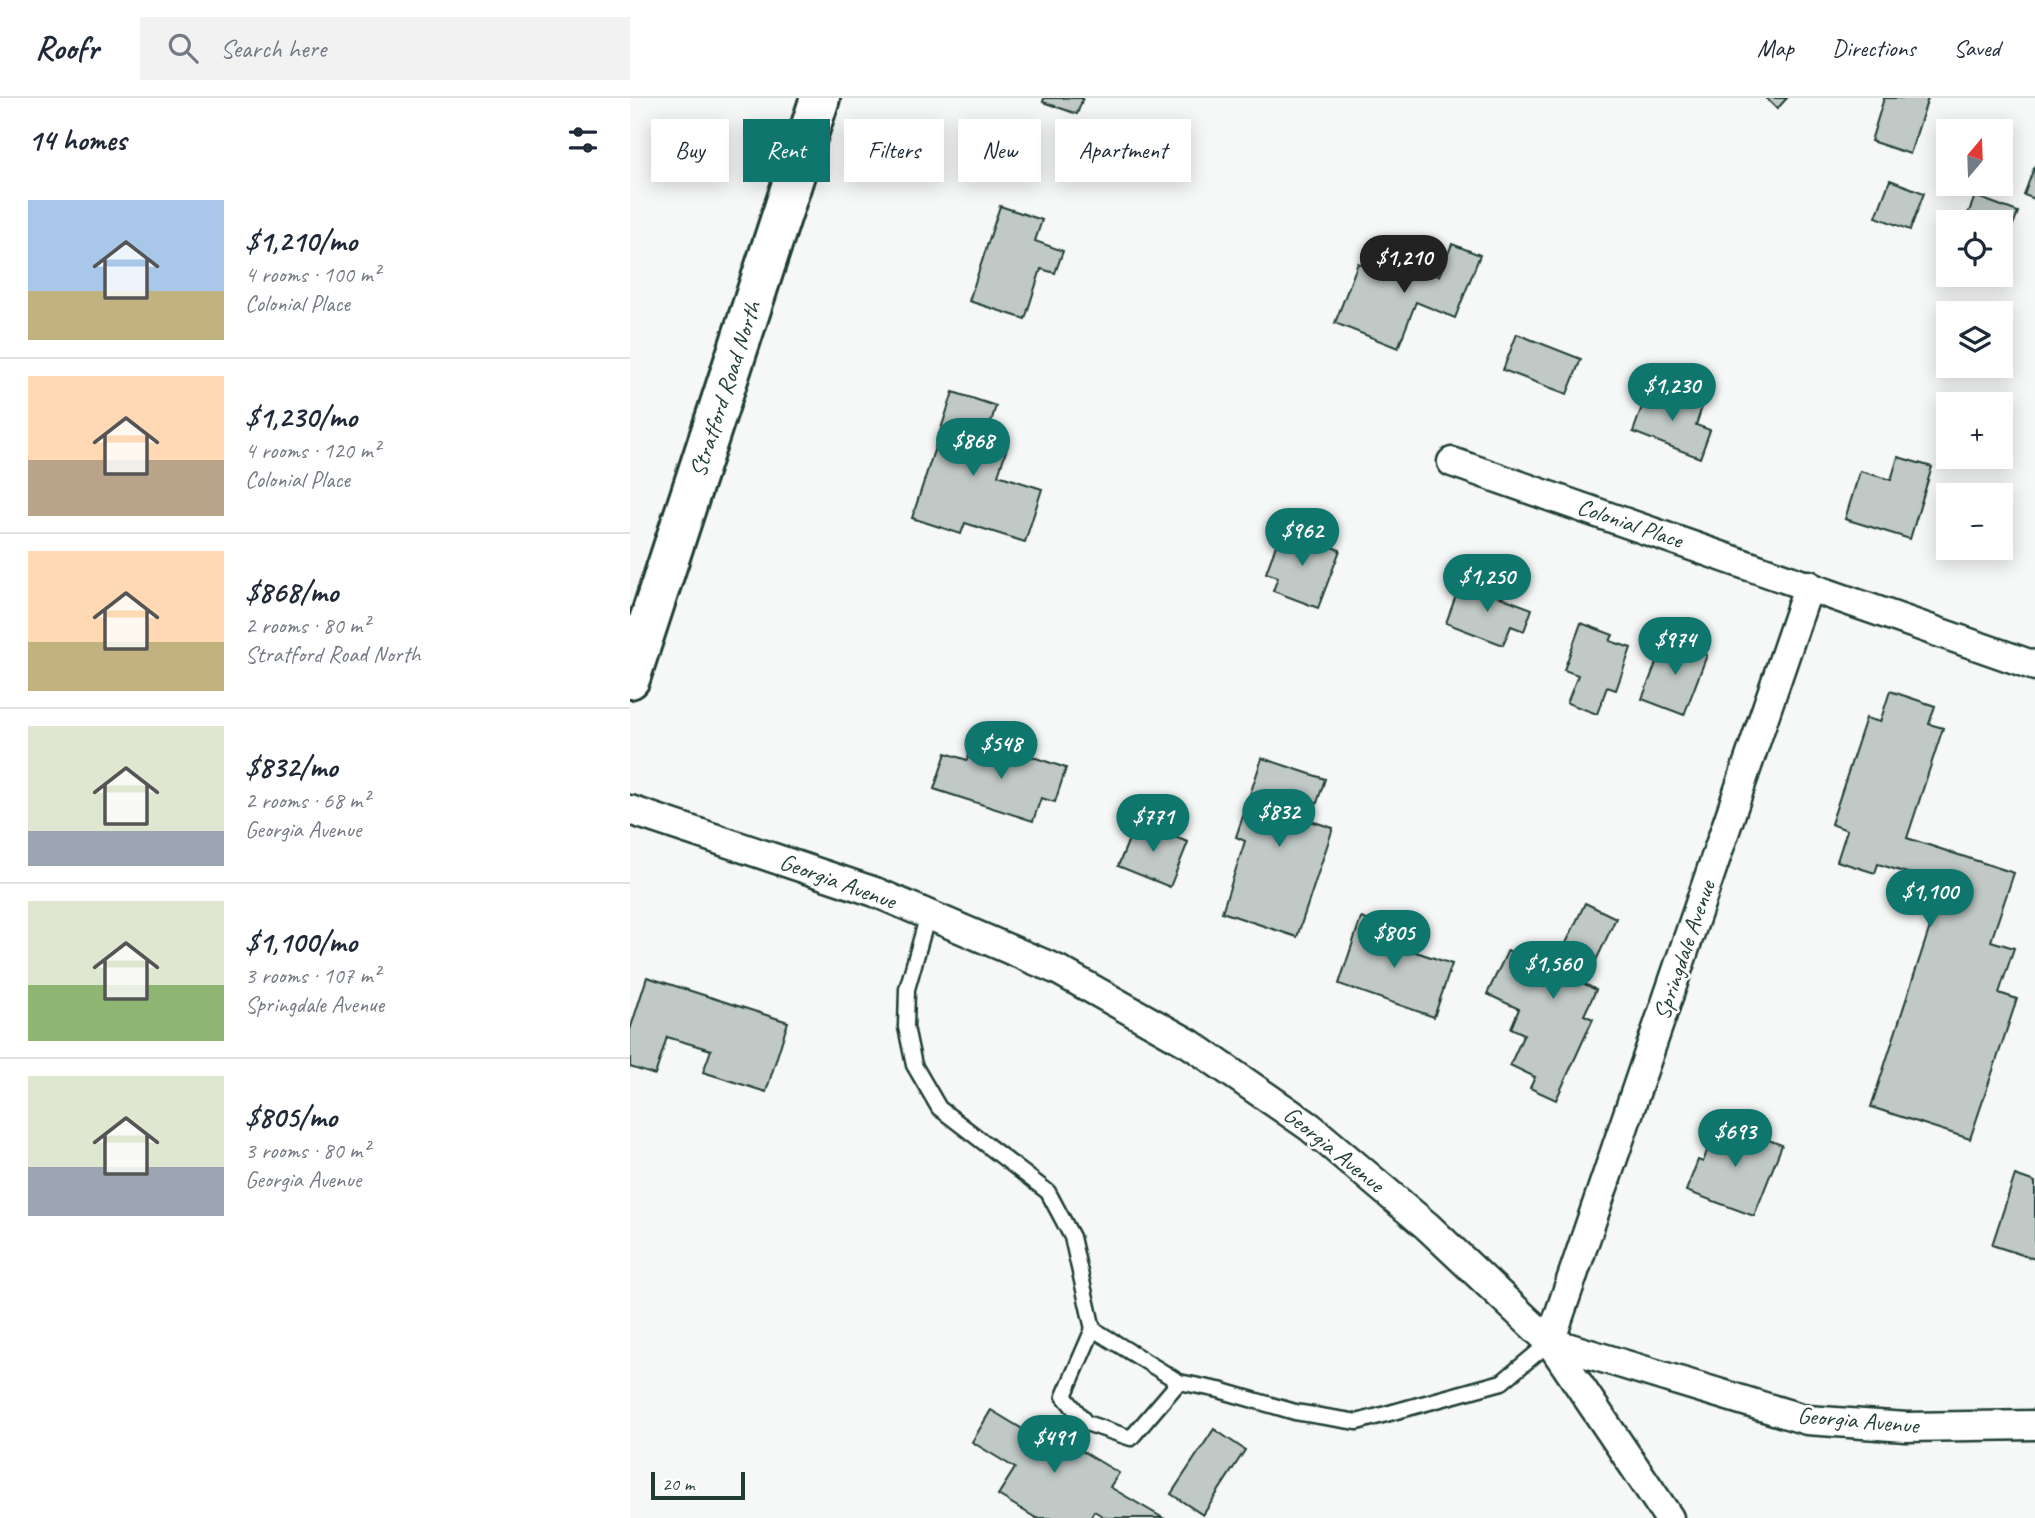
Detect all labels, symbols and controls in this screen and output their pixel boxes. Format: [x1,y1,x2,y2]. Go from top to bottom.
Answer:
search box [140,17,630,80]
text: Roofr [35,27,98,69]
icon: search [164,29,202,67]
text: Search here [220,32,326,65]
text: Map [1757,33,1794,63]
text: Directions [1832,33,1915,63]
text: Saved [1953,33,2000,63]
chip: Buy [651,119,729,182]
chip: Rent [743,119,830,182]
chip: Filters [844,119,944,182]
chip: New [958,119,1041,182]
chip: Apartment [1055,119,1191,182]
north arrow [1936,119,2012,196]
map controls [1936,119,2013,560]
text: 14 homes [28,121,126,159]
icon: filters [564,121,602,159]
button: locate [1936,210,2013,287]
text: $1,210/mo [245,222,357,260]
icon: home [84,228,168,312]
pin: $1,210 [1347,236,1461,295]
text: $1,210 [1376,243,1432,272]
text: 4 rooms · 100 m² [245,260,380,289]
text: Colonial Place [245,289,350,318]
street label: Stratford Road North [682,296,768,481]
button: layers [1936,301,2013,378]
pin: $1,230 [1615,364,1729,423]
text: $1,230 [1644,371,1700,400]
button: + [1936,392,2013,469]
text: $1,230/mo [245,398,357,436]
icon: home [84,404,168,488]
pin: $868 [932,418,1014,478]
text: $868 [952,426,994,455]
text: 4 rooms · 120 m² [245,436,380,465]
text: Colonial Place [245,465,350,494]
button: − [1936,483,2013,560]
street label: Colonial Place [1573,491,1689,556]
pin: $962 [1261,508,1343,568]
text: $962 [1281,516,1323,545]
pin: $1,250 [1430,554,1544,614]
text: $1,250 [1459,562,1515,591]
text: $868/mo [245,573,338,611]
icon: home [84,579,168,663]
text: 2 rooms · 80 m² [245,611,369,640]
pin: $974 [1634,618,1716,677]
text: $974 [1654,625,1696,654]
text: Stratford Road North [245,640,421,669]
pin: $548 [960,722,1042,781]
text: $548 [980,729,1022,758]
text: $832/mo [245,748,337,786]
icon: home [84,754,168,838]
text: 2 rooms · 68 m² [245,786,369,815]
pin: $832 [1238,790,1320,849]
pin: $771 [1112,794,1194,854]
text: $832 [1258,797,1300,826]
text: $771 [1132,802,1174,831]
text: Georgia Avenue [245,815,361,844]
street label: Georgia Avenue [776,846,902,917]
pin: $1,100 [1873,870,1987,929]
street label: Springdale Avenue [1646,874,1723,1023]
text: $1,100 [1902,877,1958,906]
pin: $805 [1353,910,1435,970]
text: $805 [1373,918,1415,947]
text: $1,100/mo [245,923,357,961]
icon: home [84,929,168,1013]
pin: $1,560 [1496,942,1610,1001]
text: $1,560 [1525,949,1581,978]
text: 3 rooms · 107 m² [245,961,380,990]
text: Springdale Avenue [245,990,384,1019]
text: $805/mo [245,1098,337,1136]
street label: Georgia Avenue [1277,1099,1392,1200]
icon: home [84,1104,168,1188]
pin: $693 [1694,1110,1776,1169]
text: $693 [1714,1117,1756,1146]
text: 3 rooms · 80 m² [245,1136,369,1165]
text: Georgia Avenue [245,1165,361,1194]
street label: Georgia Avenue [1796,1400,1922,1440]
pin: $491 [1013,1416,1095,1475]
text: $491 [1033,1423,1075,1452]
scale bar [651,1469,746,1501]
text: 20 m [662,1472,694,1496]

